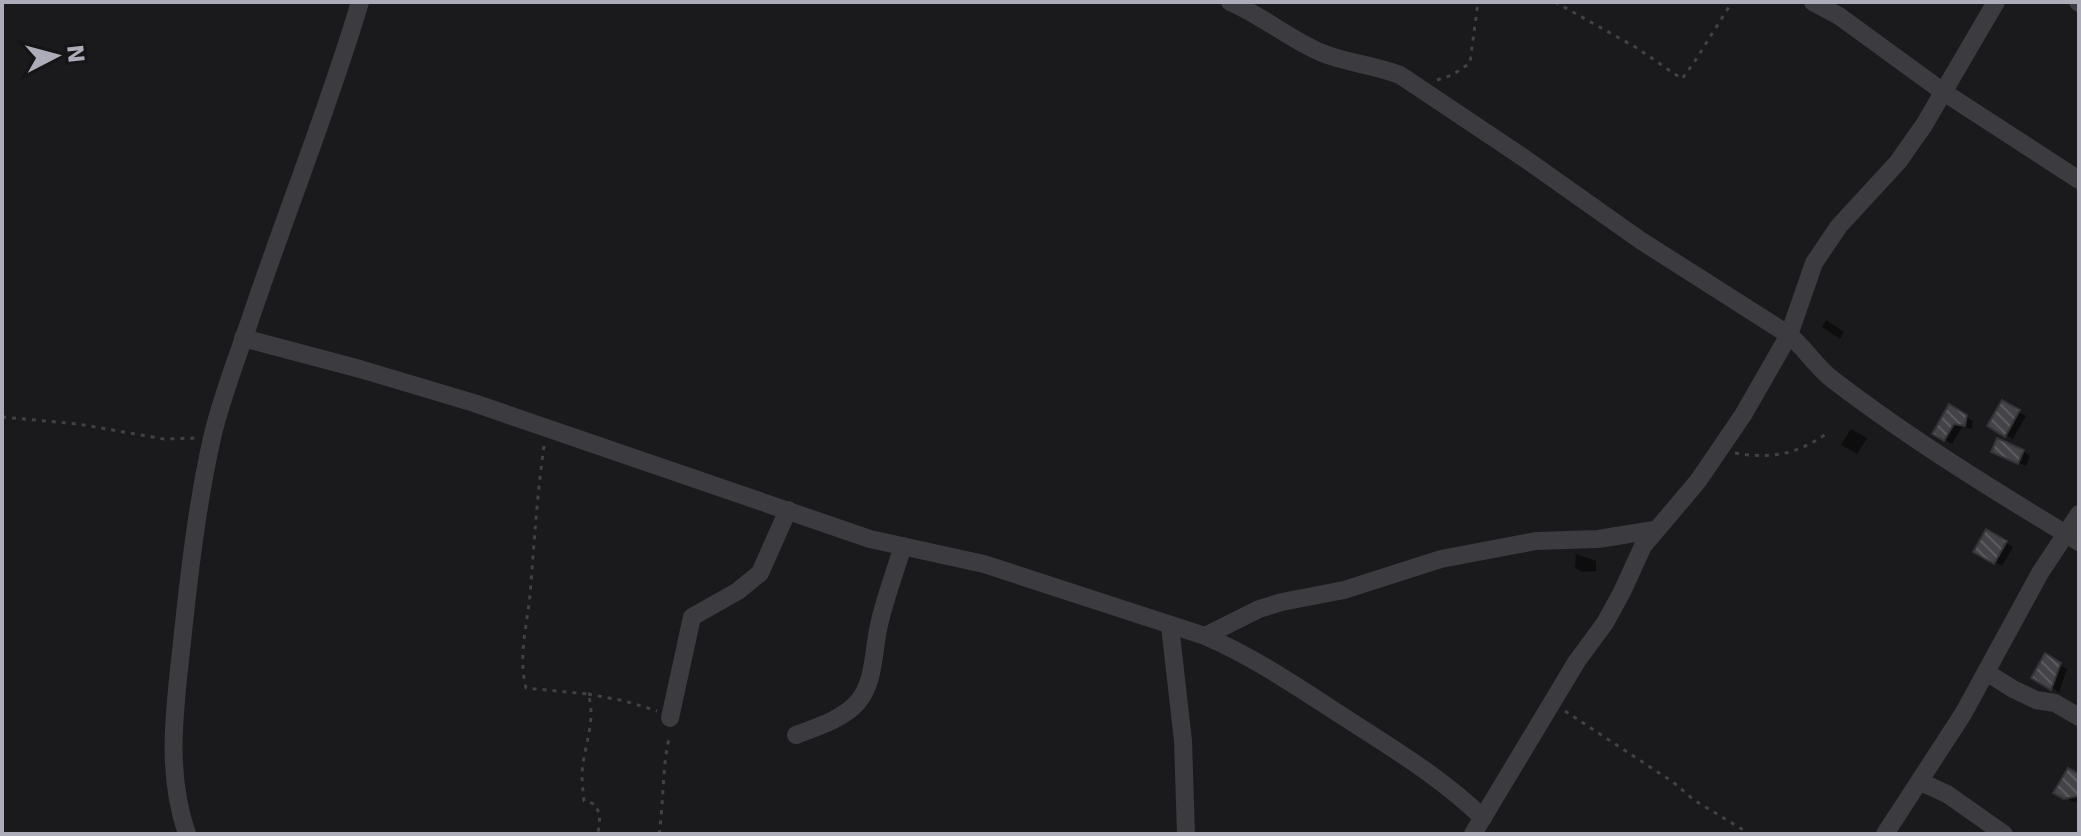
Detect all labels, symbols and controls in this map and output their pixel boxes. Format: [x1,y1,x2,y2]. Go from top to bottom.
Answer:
north arrow [16,16,96,96]
text: N [62,43,89,64]

